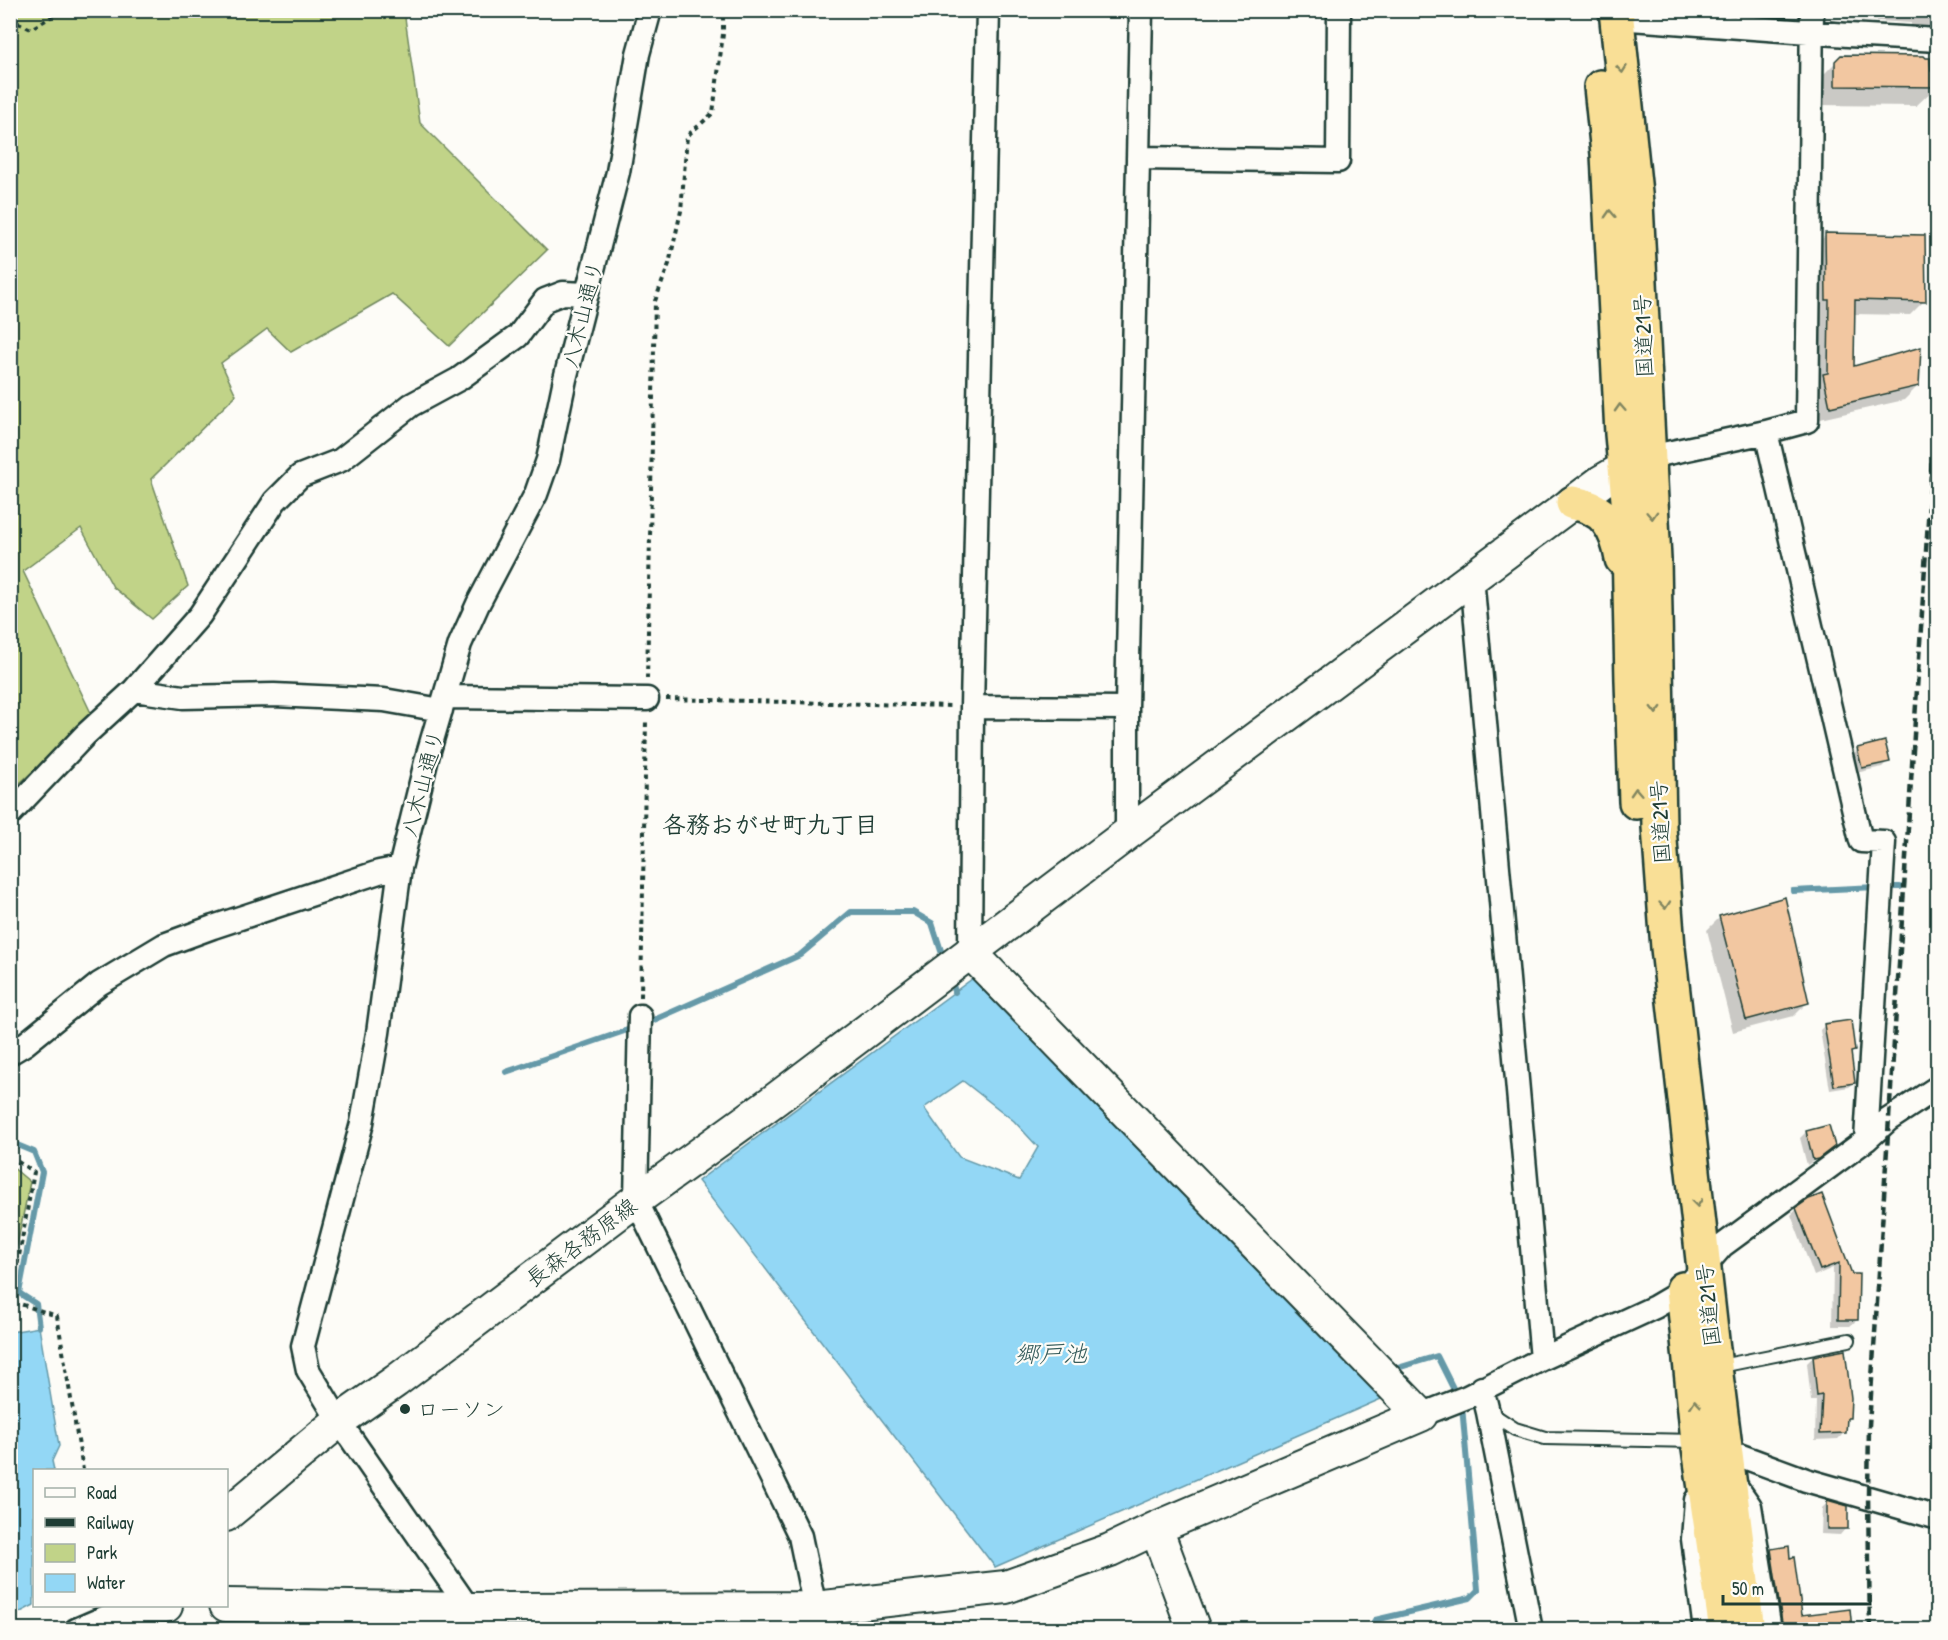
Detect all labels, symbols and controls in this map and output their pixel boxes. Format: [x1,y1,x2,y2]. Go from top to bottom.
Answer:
one-way arrow [1615,64,1628,73]
one-way arrow [1604,209,1617,218]
street label: 八木山通り [554,257,610,371]
street label: 国道21号 [1627,293,1659,379]
one-way arrow [1614,404,1627,413]
one-way arrow [1645,511,1658,520]
one-way arrow [1650,706,1663,715]
street label: 八木山通り [393,726,451,840]
street label: 国道21号 [1643,779,1677,865]
one-way arrow [1629,787,1642,796]
district label: 各務おがせ町九丁目 [662,808,878,840]
one-way arrow [1658,900,1671,909]
street label: 長森各務原線 [519,1190,643,1294]
one-way arrow [1690,1198,1702,1208]
street label: 国道21号 [1689,1262,1727,1348]
water label: 郷戸池 [1015,1337,1088,1369]
place label: ローソン [417,1394,505,1424]
one-way arrow [1689,1399,1702,1408]
marker: ローソン [398,1402,412,1416]
legend [33,1469,228,1607]
text: Road [87,1480,117,1505]
text: Railway [87,1510,134,1535]
text: Park [87,1540,118,1565]
scale bar [1723,1568,1870,1606]
text: Water [87,1570,125,1595]
text: 50 m [1732,1576,1764,1601]

